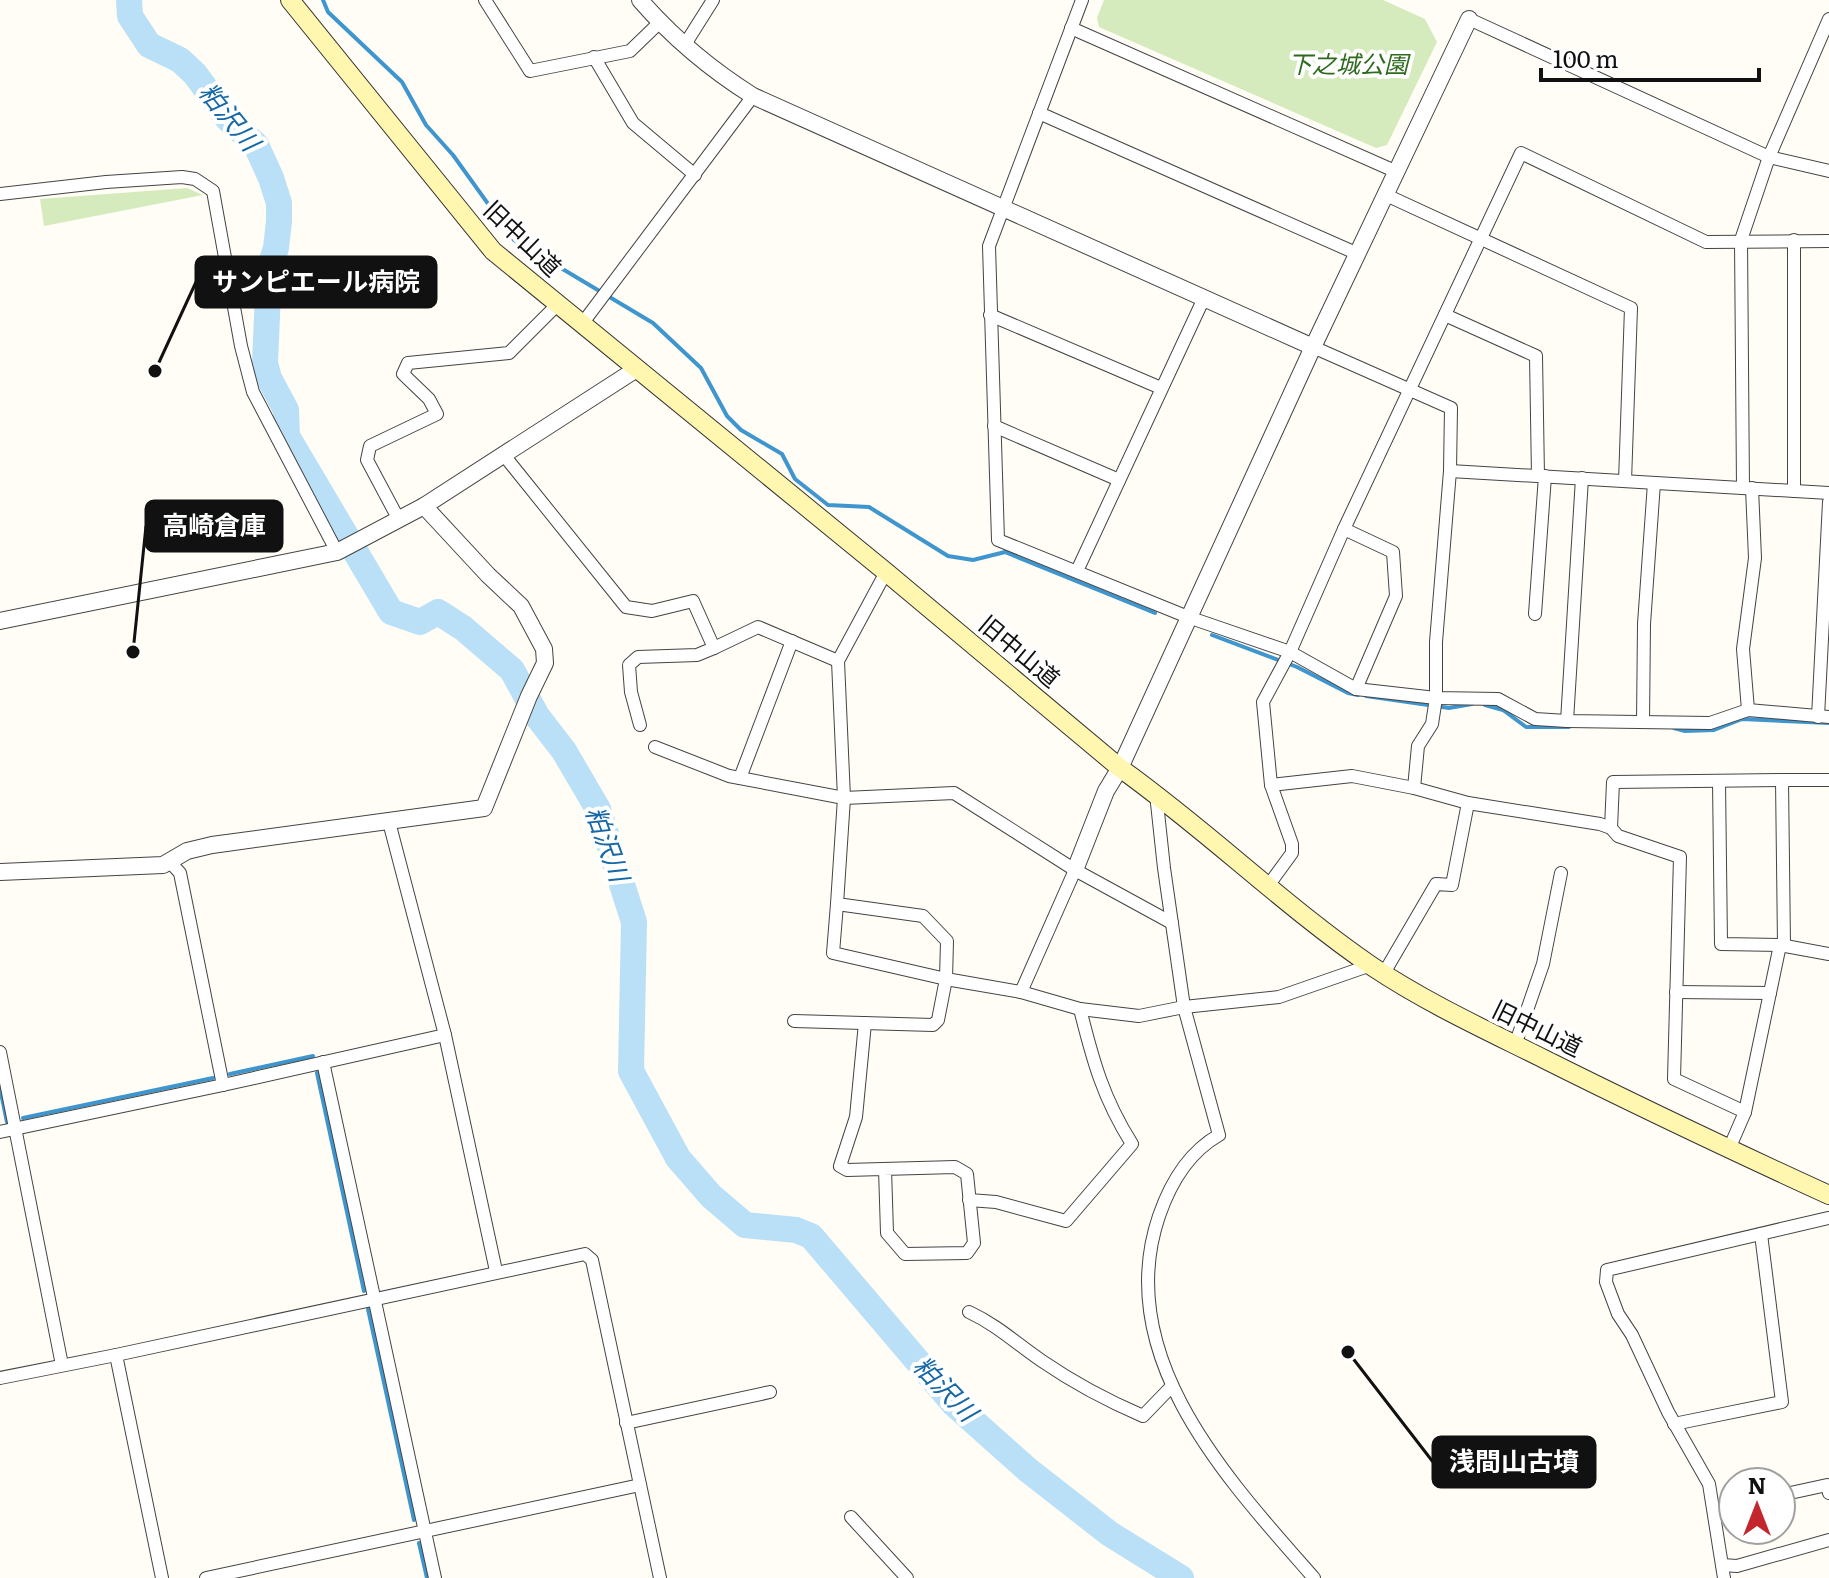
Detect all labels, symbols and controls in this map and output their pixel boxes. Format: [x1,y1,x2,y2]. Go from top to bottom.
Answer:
scale bar [1541,32,1759,82]
text: 100 m [1553,40,1619,75]
park label: 下之城公園 [1288,45,1411,80]
water label: 粕沢川 [191,73,273,160]
street label: 旧中山道 [477,191,570,283]
callout: サンピエール病院 [196,257,436,307]
text: サンピエール病院 [212,260,420,299]
callout: 高崎倉庫 [146,501,282,551]
text: 高崎倉庫 [162,504,266,543]
street label: 旧中山道 [973,606,1069,694]
water label: 粕沢川 [578,800,642,889]
street label: 旧中山道 [1487,990,1589,1064]
water label: 粕沢川 [906,1346,990,1431]
callout: 浅間山古墳 [1433,1437,1595,1487]
text: 浅間山古墳 [1449,1440,1579,1479]
north arrow [1717,1466,1797,1546]
text: N [1748,1468,1766,1501]

